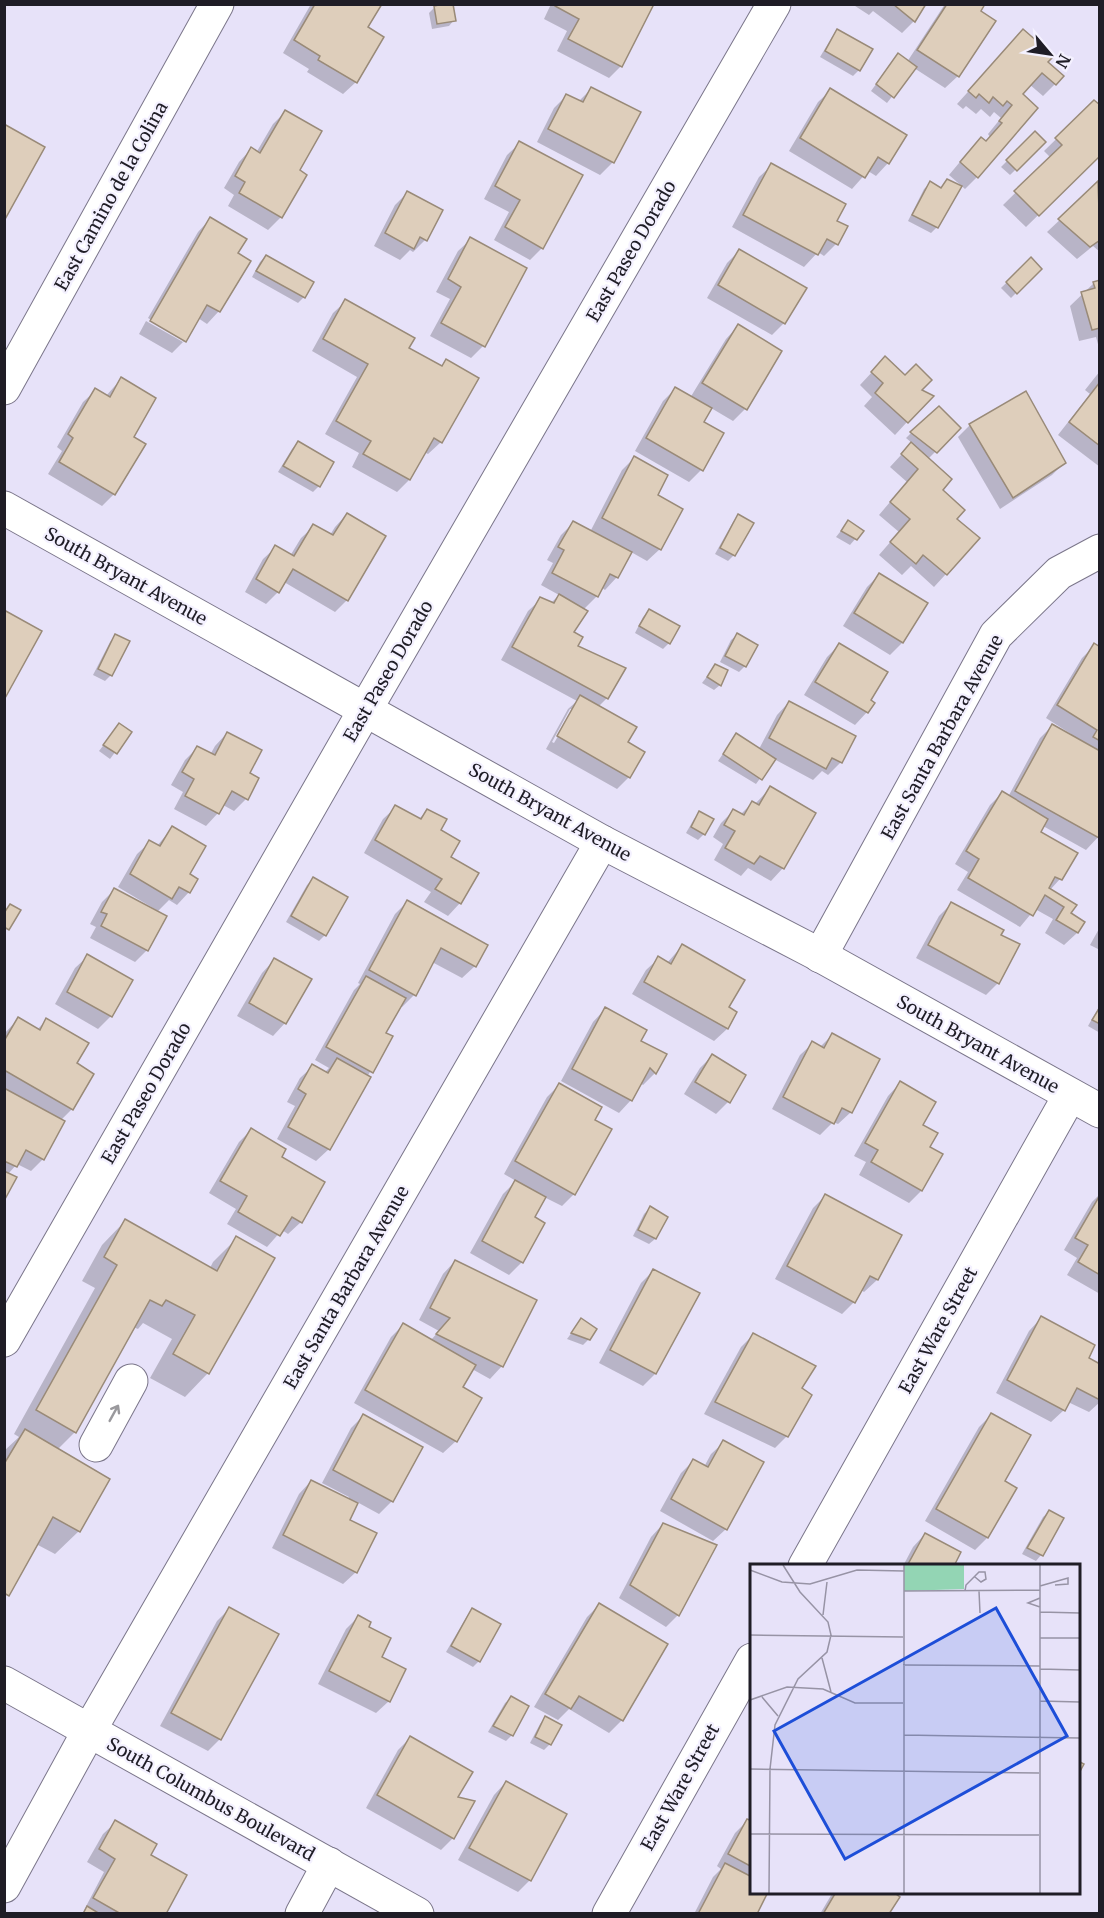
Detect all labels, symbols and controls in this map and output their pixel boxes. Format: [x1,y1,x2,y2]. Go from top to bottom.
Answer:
north arrow [1020,24,1080,84]
text: N [1051,51,1075,72]
street label: East Camino de la Colina [49,97,173,295]
street label: East Paseo Dorado [581,176,681,326]
street label: South Bryant Avenue [41,522,211,630]
street label: East Paseo Dorado [338,596,438,746]
street label: East Santa Barbara Avenue [876,630,1008,844]
street label: South Bryant Avenue [465,758,635,866]
street label: South Bryant Avenue [893,990,1063,1098]
street label: East Paseo Dorado [96,1018,196,1168]
street label: East Santa Barbara Avenue [278,1181,414,1393]
street label: East Ware Street [894,1263,982,1397]
one-way arrow [108,1405,120,1422]
inset map [750,1564,1080,1894]
street label: East Ware Street [636,1720,724,1854]
street label: South Columbus Boulevard [103,1732,319,1866]

